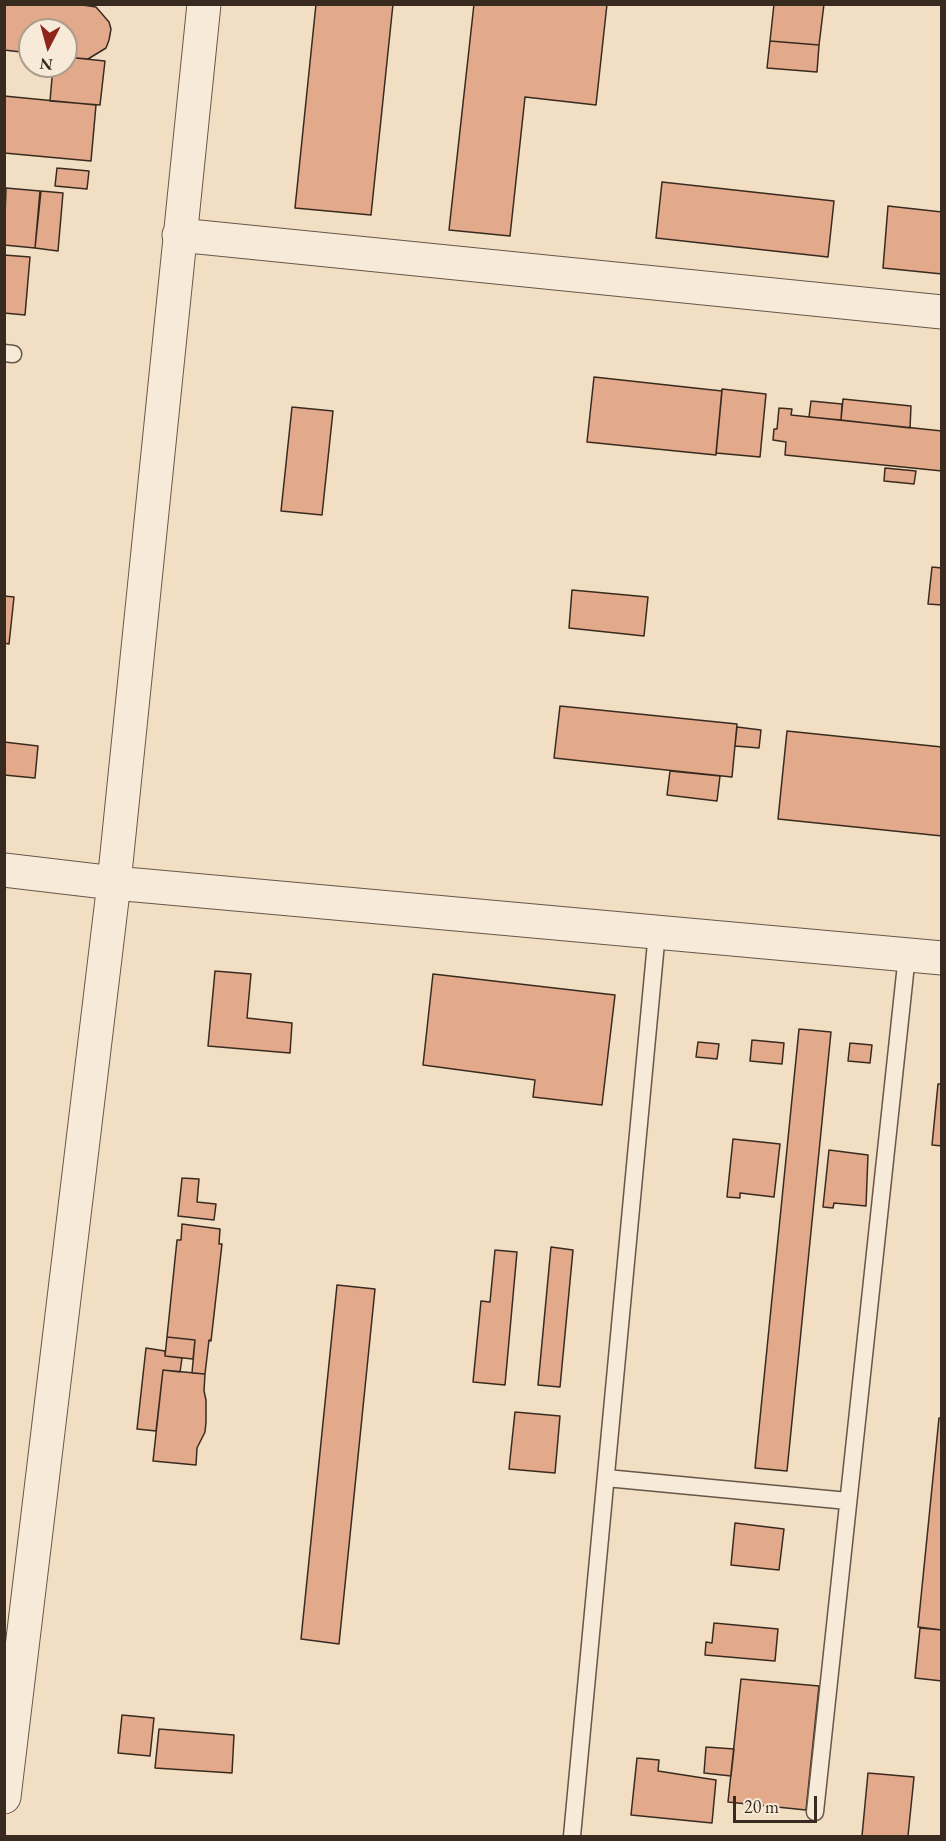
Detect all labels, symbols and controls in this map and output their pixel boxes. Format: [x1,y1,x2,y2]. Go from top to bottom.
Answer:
north arrow [18,18,78,78]
text: N [39,53,54,76]
scale bar [736,1784,820,1822]
text: 20 m [744,1795,779,1818]

